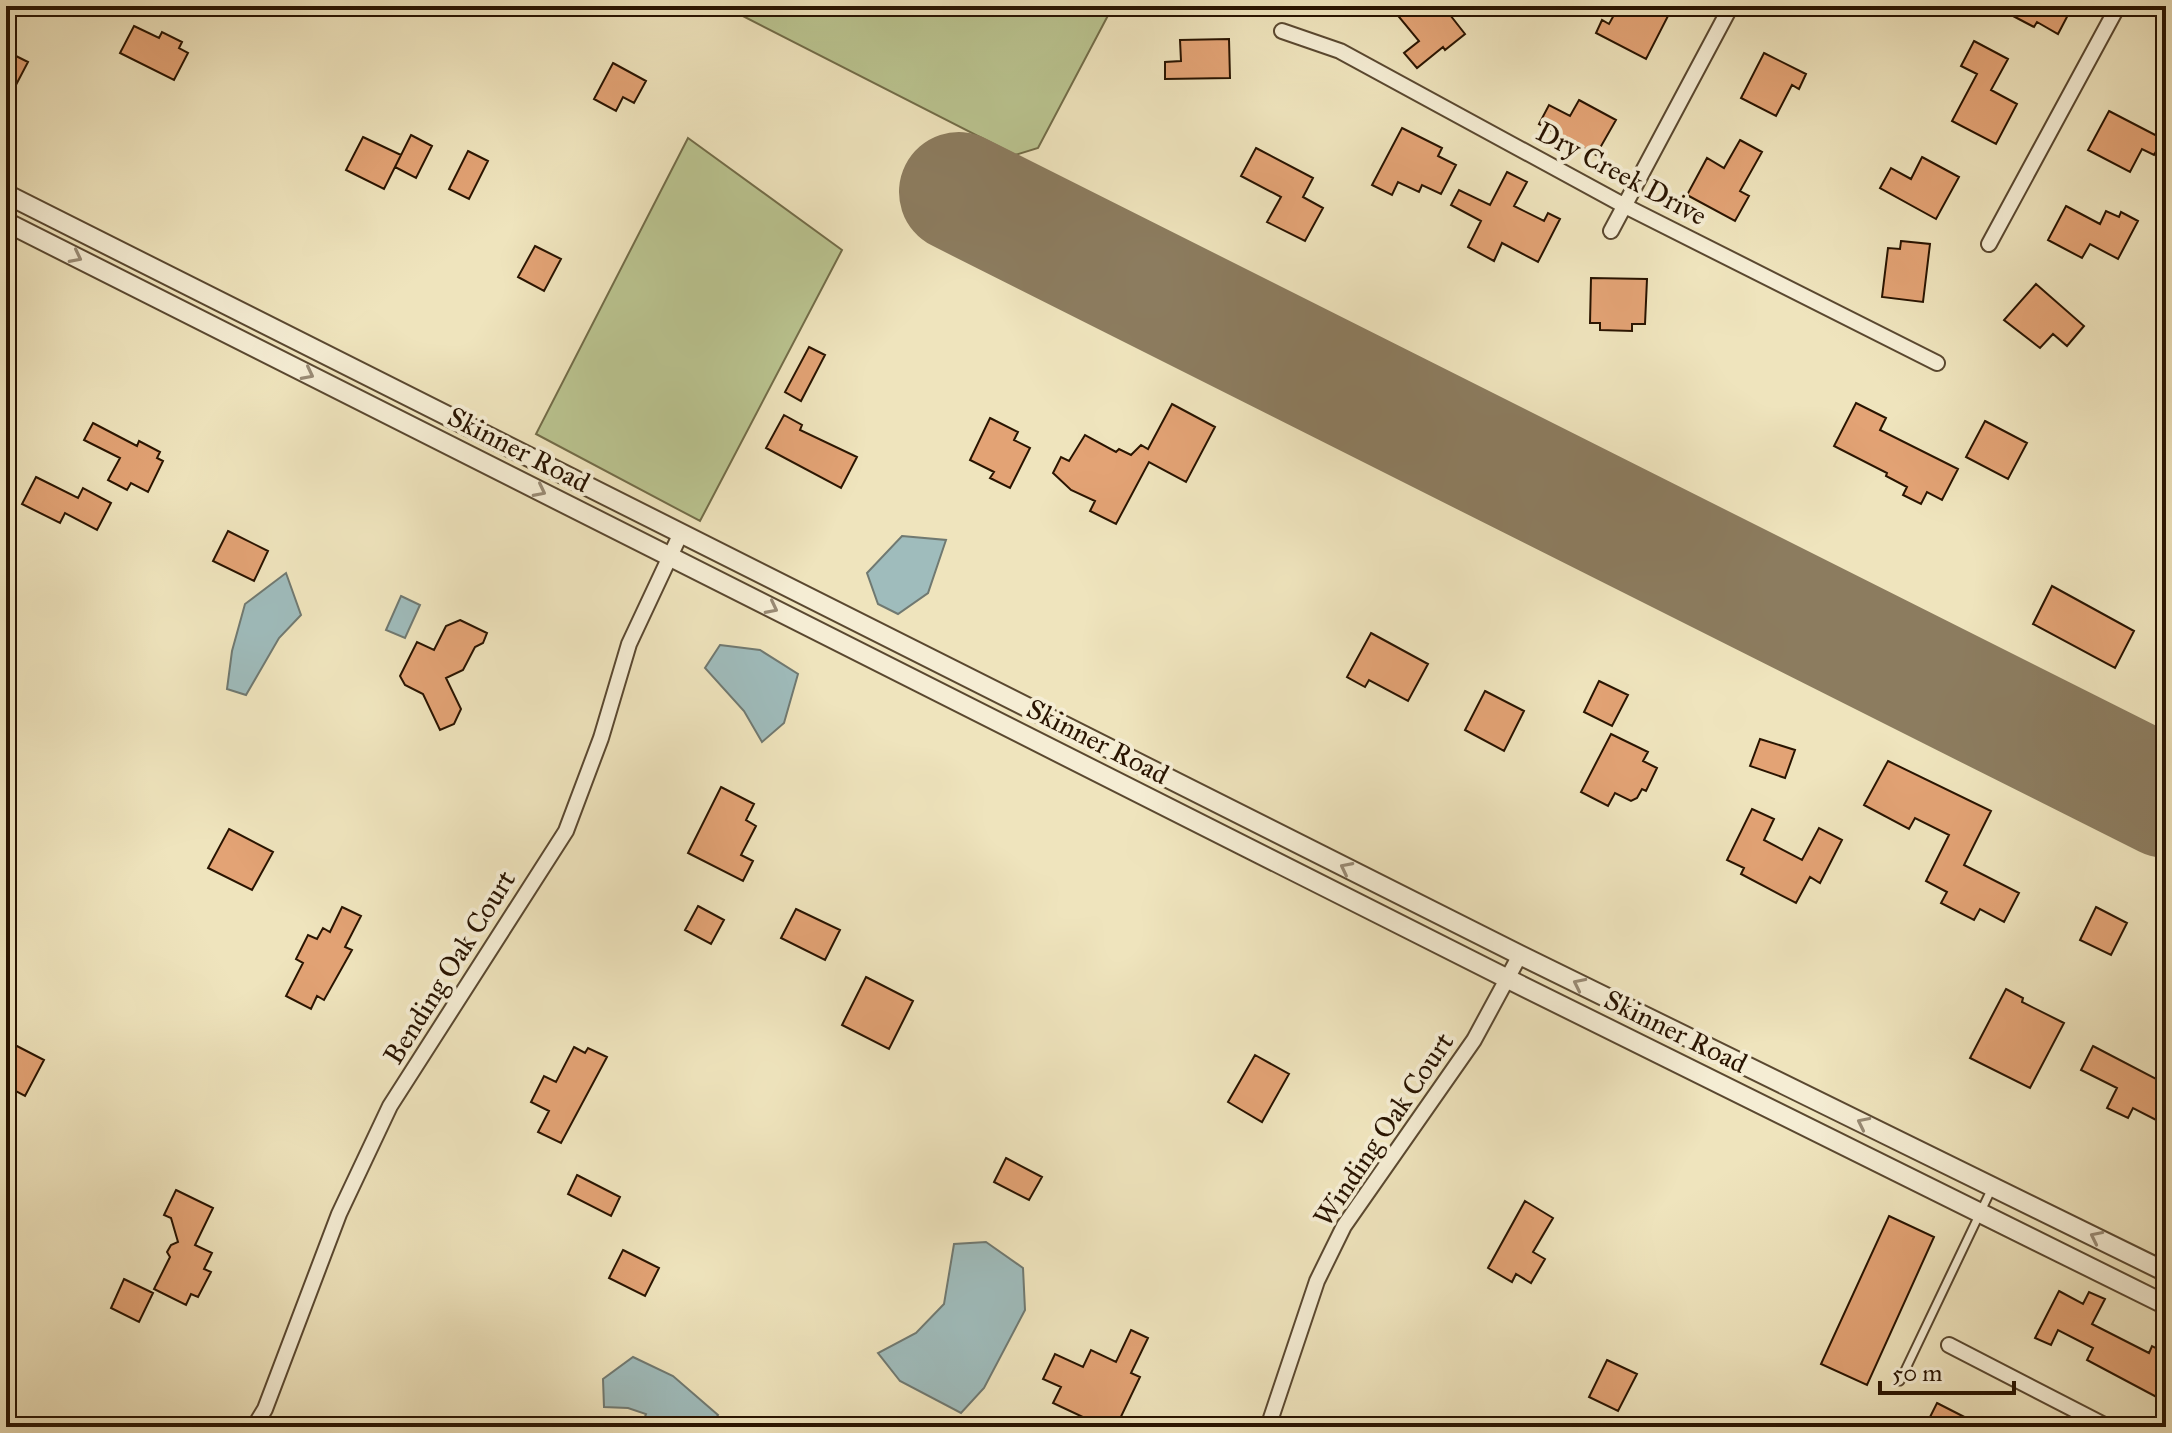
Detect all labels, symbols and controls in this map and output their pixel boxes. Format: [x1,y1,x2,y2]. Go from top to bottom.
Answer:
street label: Dry Creek Drive [1530,114,1713,233]
one-way arrow [67,247,82,263]
one-way arrow [299,364,314,379]
street label: Skinner Road [442,399,596,500]
one-way arrow [532,481,547,497]
one-way arrow [764,598,779,614]
street label: Skinner Road [1021,691,1175,792]
one-way arrow [1340,862,1355,877]
street label: Bending Oak Court [376,864,523,1071]
one-way arrow [1573,978,1588,994]
street label: Skinner Road [1598,982,1753,1081]
street label: Winding Oak Court [1306,1026,1461,1233]
one-way arrow [1856,1117,1871,1133]
one-way arrow [2090,1231,2105,1247]
scale bar [1880,1345,2014,1395]
text: 50 m [1892,1358,1942,1388]

